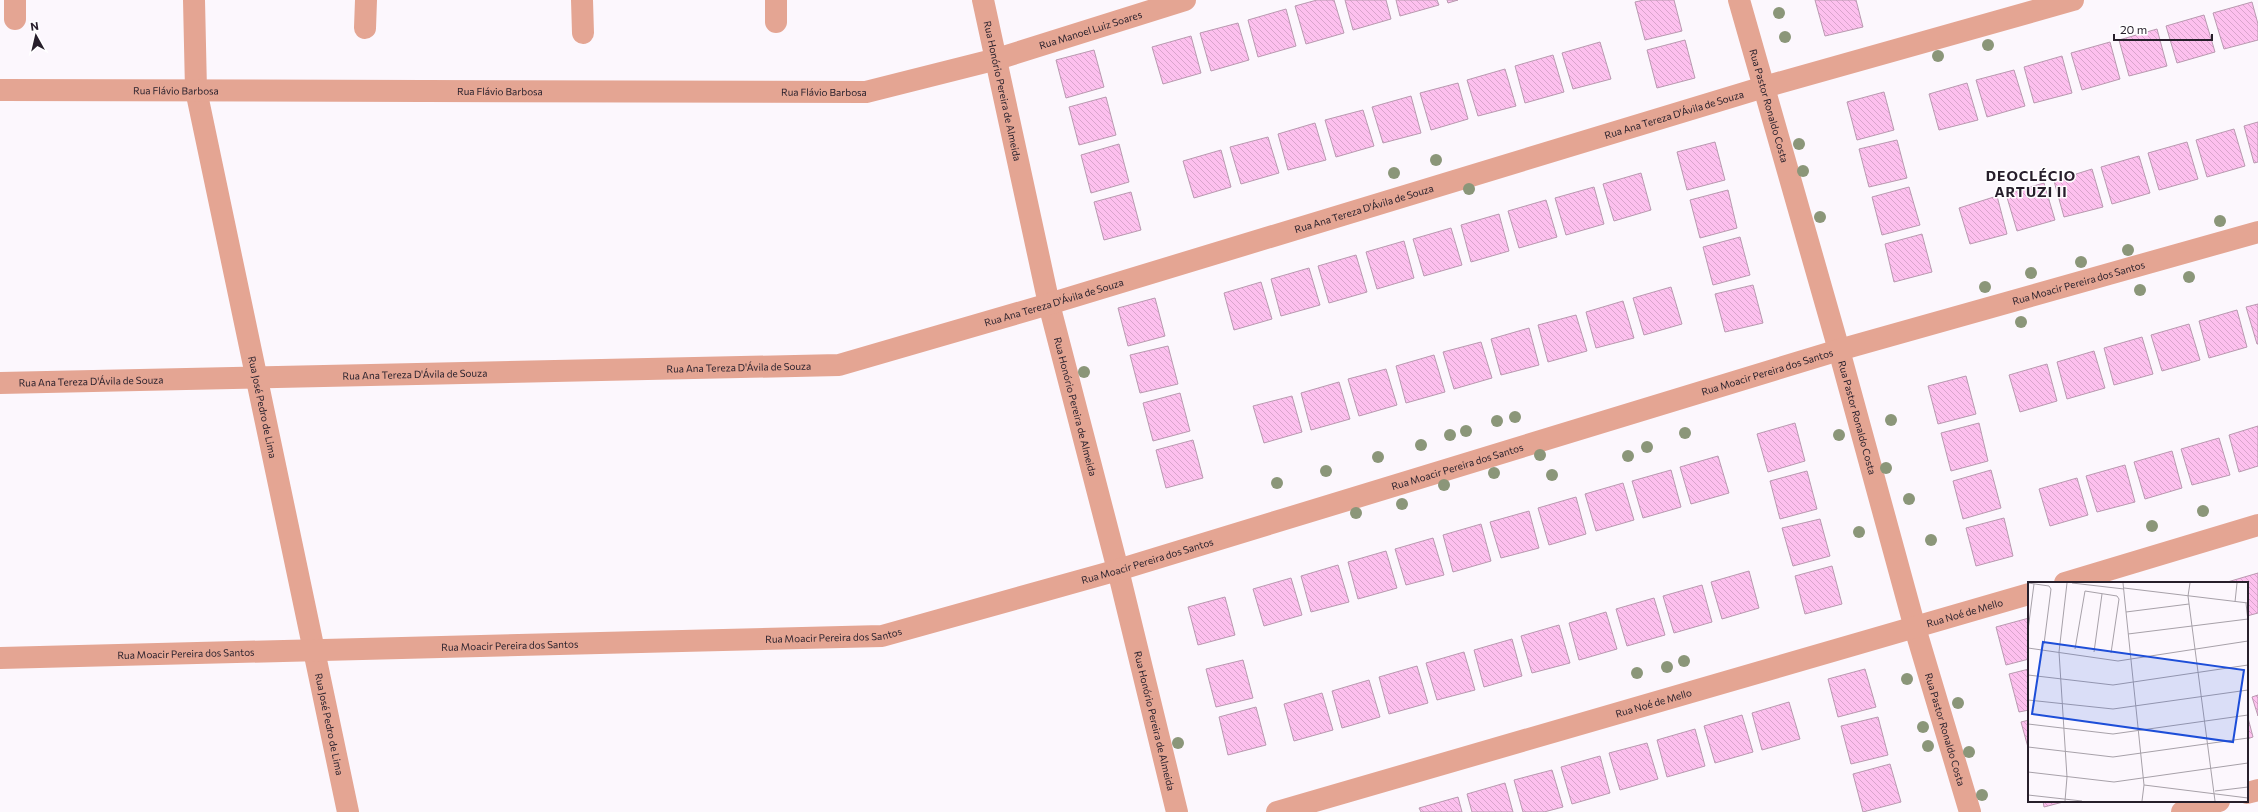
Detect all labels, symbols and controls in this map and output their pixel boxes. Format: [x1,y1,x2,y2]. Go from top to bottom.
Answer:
street label: Rua Manoel Luiz Soares [1037,8,1144,51]
north arrow [16,16,56,56]
scale bar [2114,16,2212,42]
text: N [30,19,40,33]
street label: Rua Honório Pereira de Almeida [982,20,1024,162]
text: 20 m [2120,22,2147,36]
street label: Rua Pastor Ronaldo Costa [1747,48,1791,164]
street label: Rua Flávio Barbosa [133,84,219,97]
street label: Rua Flávio Barbosa [457,85,543,97]
street label: Rua Flávio Barbosa [781,86,867,98]
street label: Rua Ana Tereza D'Ávila de Souza [1603,88,1745,141]
district label: DEOCLÉCIO ARTUZI II [1986,167,2076,200]
street label: Rua Ana Tereza D'Ávila de Souza [1293,182,1435,235]
street label: Rua Moacir Pereira dos Santos [2011,258,2147,307]
street label: Rua Ana Tereza D'Ávila de Souza [983,276,1125,329]
street label: Rua Honório Pereira de Almeida [1052,336,1099,477]
street label: Rua Moacir Pereira dos Santos [1700,346,1835,398]
street label: Rua José Pedro de Lima [246,355,279,459]
street label: Rua Pastor Ronaldo Costa [1836,359,1879,476]
street label: Rua Ana Tereza D'Ávila de Souza [666,360,811,375]
street label: Rua Ana Tereza D'Ávila de Souza [342,367,487,382]
street label: Rua Ana Tereza D'Ávila de Souza [18,373,164,389]
street label: Rua Moacir Pereira dos Santos [1390,441,1525,492]
street label: Rua Moacir Pereira dos Santos [1080,535,1215,586]
inset map [2028,582,2248,802]
street label: Rua Noé de Mello [1925,596,2004,629]
street label: Rua Moacir Pereira dos Santos [765,625,904,645]
street label: Rua Moacir Pereira dos Santos [441,638,579,653]
street label: Rua Moacir Pereira dos Santos [117,646,255,661]
street label: Rua Honório Pereira de Almeida [1132,650,1178,792]
street label: Rua Pastor Ronaldo Costa [1923,671,1968,787]
street label: Rua José Pedro de Lima [313,672,346,776]
street label: Rua Noé de Mello [1614,686,1693,720]

